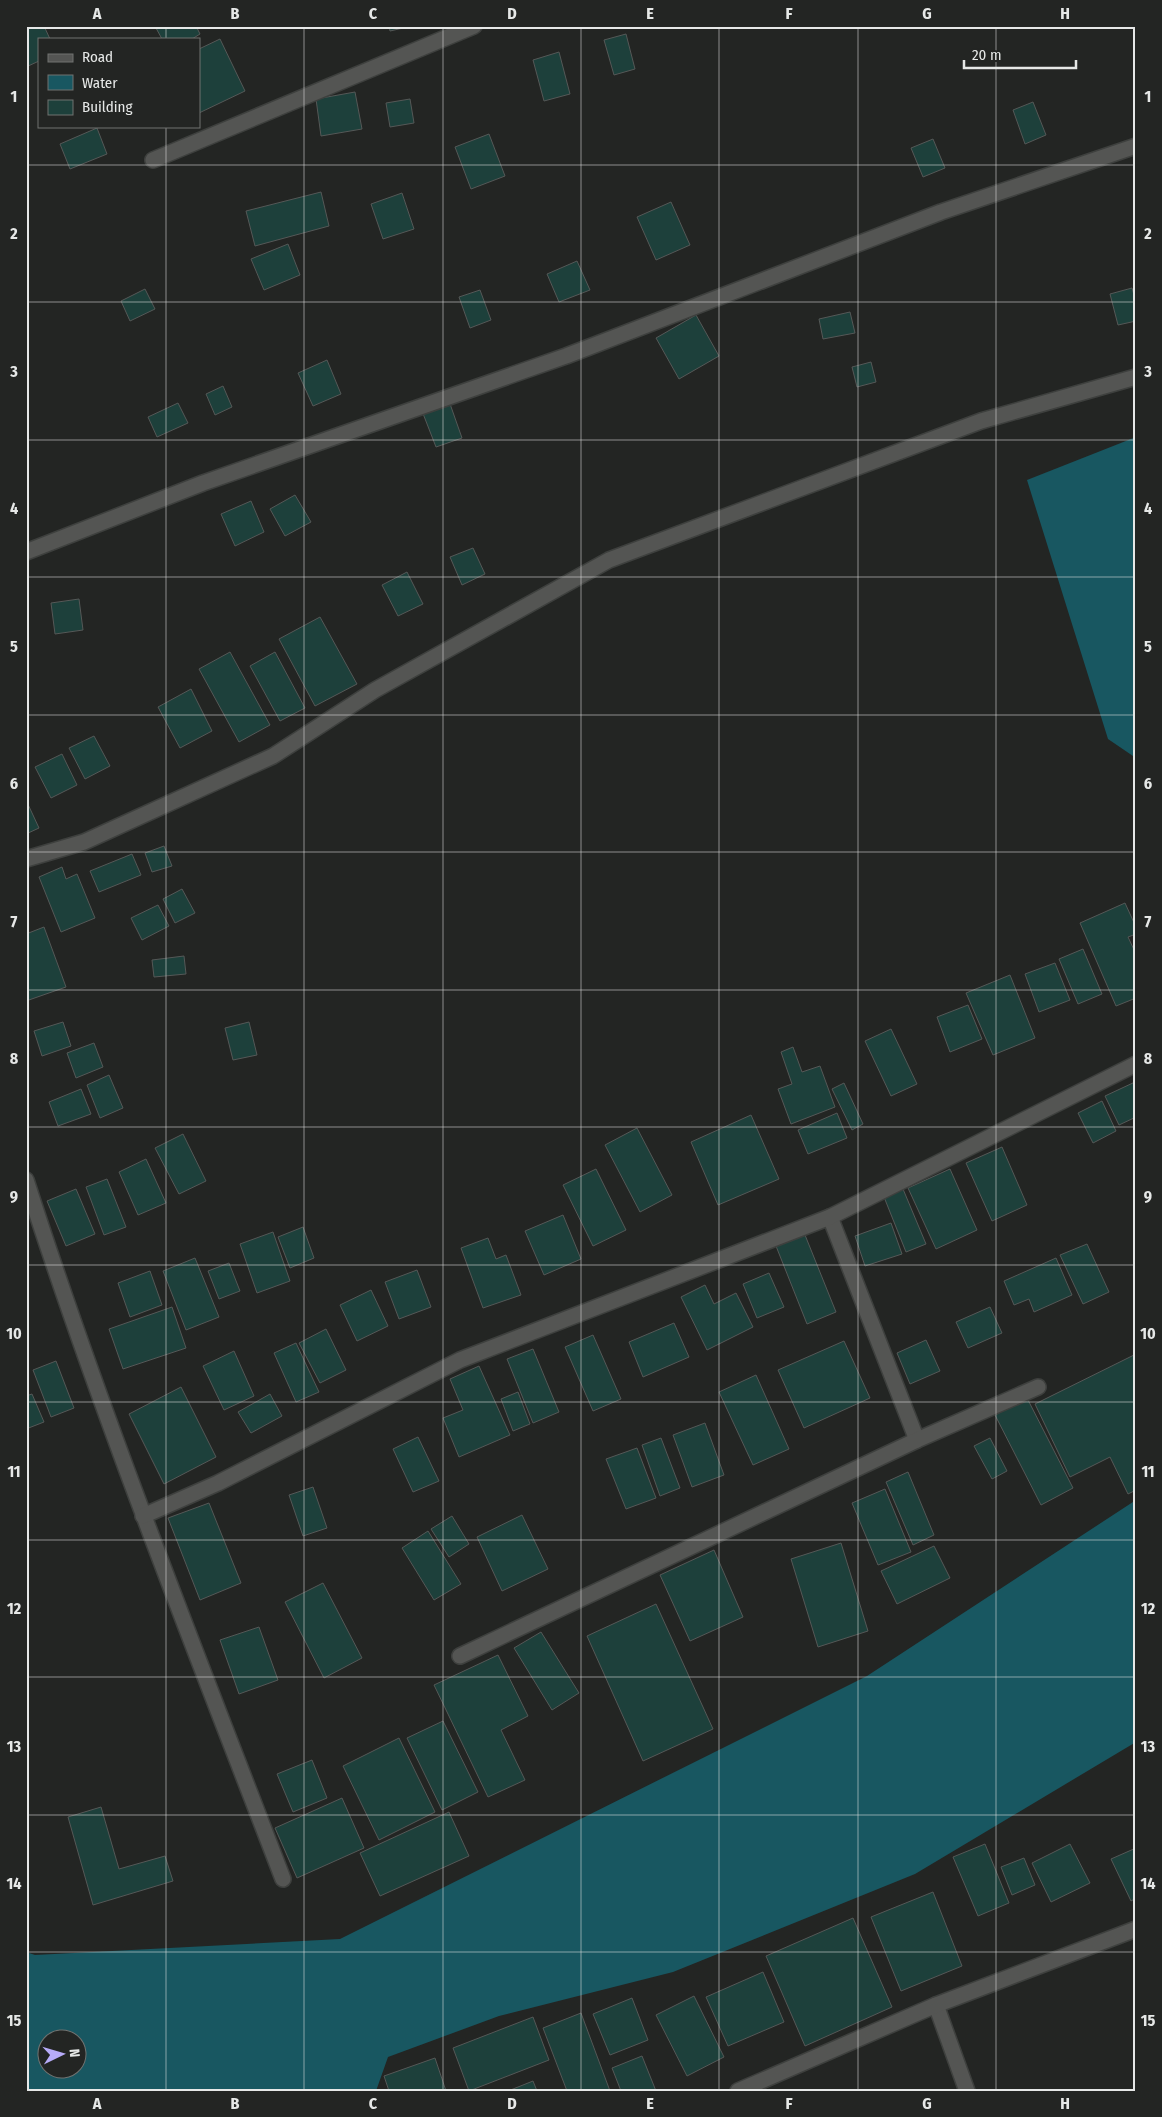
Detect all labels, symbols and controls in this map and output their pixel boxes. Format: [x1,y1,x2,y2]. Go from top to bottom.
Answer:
text: A [92,4,102,23]
text: B [231,4,240,23]
text: C [369,4,378,23]
text: D [507,4,517,23]
text: E [646,4,654,23]
text: F [785,4,793,23]
text: G [922,4,932,23]
text: H [1060,4,1070,23]
legend [38,38,200,128]
scale bar [964,38,1077,70]
text: 20 m [972,46,1002,64]
text: Road [82,48,113,66]
text: Water [82,74,118,92]
text: 1 [11,87,17,106]
text: 1 [1145,87,1151,106]
text: Building [82,98,133,116]
text: 2 [9,224,18,243]
text: 2 [1143,224,1152,243]
text: 3 [9,362,18,381]
text: 3 [1143,362,1152,381]
text: 4 [10,499,18,518]
text: 4 [1144,499,1152,518]
text: 5 [10,637,18,656]
text: 5 [1144,637,1152,656]
text: 6 [10,774,18,793]
text: 6 [1144,774,1152,793]
text: 7 [11,912,18,931]
text: 7 [1145,912,1152,931]
text: 8 [10,1049,19,1068]
text: 8 [1144,1049,1153,1068]
text: 9 [10,1187,18,1206]
text: 9 [1144,1187,1152,1206]
text: 10 [6,1324,22,1343]
text: 10 [1140,1324,1156,1343]
text: 11 [7,1462,21,1481]
text: 11 [1141,1462,1155,1481]
text: 12 [7,1599,22,1618]
text: 12 [1141,1599,1156,1618]
text: 13 [7,1737,22,1756]
text: 13 [1141,1737,1156,1756]
text: 14 [7,1874,22,1893]
text: 14 [1141,1874,1156,1893]
text: 15 [7,2011,21,2030]
text: 15 [1141,2011,1155,2030]
north arrow [38,2030,88,2080]
text: N [66,2048,83,2058]
text: A [92,2094,102,2113]
text: B [231,2094,240,2113]
text: C [369,2094,378,2113]
text: D [507,2094,517,2113]
text: E [646,2094,654,2113]
text: F [785,2094,793,2113]
text: G [922,2094,932,2113]
text: H [1060,2094,1070,2113]

